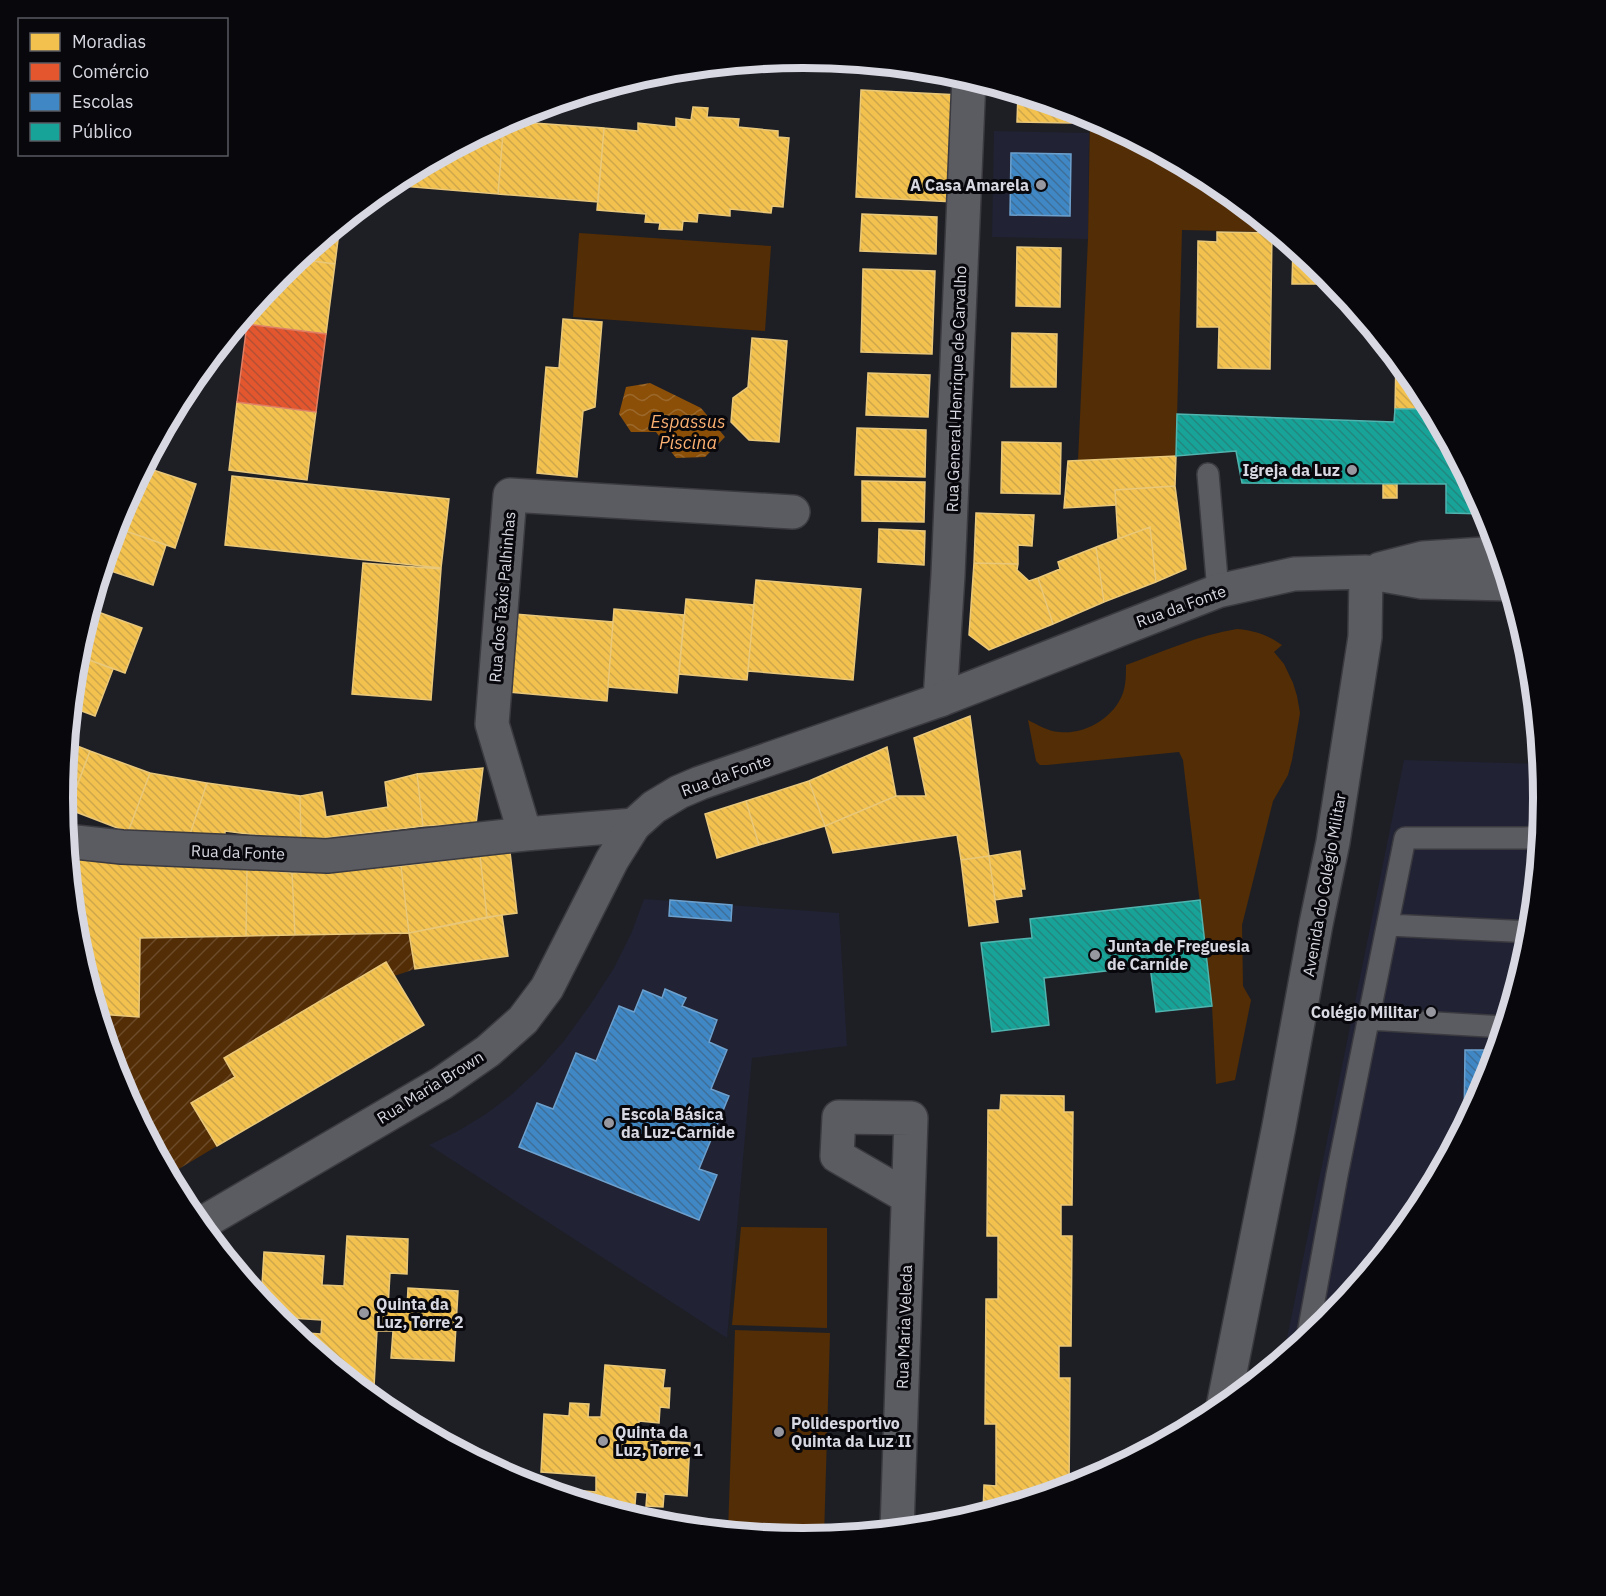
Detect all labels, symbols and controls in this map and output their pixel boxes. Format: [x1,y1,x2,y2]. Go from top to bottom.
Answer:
legend [18,18,228,156]
text: Moradias [72,30,146,53]
text: Comércio [72,60,149,83]
text: Escolas [72,90,134,113]
text: Público [72,120,132,143]
place label: A Casa Amarela [910,175,1029,195]
marker: A Casa Amarela [1034,178,1048,192]
street label: Rua General Henrique de Carvalho [942,265,970,513]
water label: Espassus Piscina [651,410,725,454]
place label: Igreja da Luz [1243,460,1340,480]
marker: Igreja da Luz [1345,463,1359,477]
street label: Rua dos Táxis Palhinhas [485,511,519,683]
street label: Rua da Fonte [1133,580,1229,632]
street label: Rua da Fonte [678,749,774,801]
street label: Avenida do Colégio Militar [1298,792,1350,978]
street label: Rua da Fonte [191,840,286,864]
place label: Junta de Freguesia de Carnide [1107,936,1250,974]
marker: Junta de Freguesia de Carnide [1088,948,1102,962]
place label: Colégio Militar [1311,1002,1420,1022]
marker: Colégio Militar [1424,1005,1438,1019]
street label: Rua Maria Brown [373,1046,487,1128]
place label: Escola Básica da Luz-Carnide [621,1104,735,1142]
marker: Escola Básica da Luz-Carnide [602,1116,616,1130]
street label: Rua Maria Veleda [892,1264,916,1390]
place label: Quinta da Luz, Torre 2 [376,1294,464,1332]
marker: Quinta da Luz, Torre 2 [357,1306,371,1320]
place label: Polidesportivo Quinta da Luz II [791,1413,912,1451]
place label: Quinta da Luz, Torre 1 [615,1422,703,1460]
marker: Polidesportivo Quinta da Luz II [772,1425,786,1439]
marker: Quinta da Luz, Torre 1 [596,1434,610,1448]

